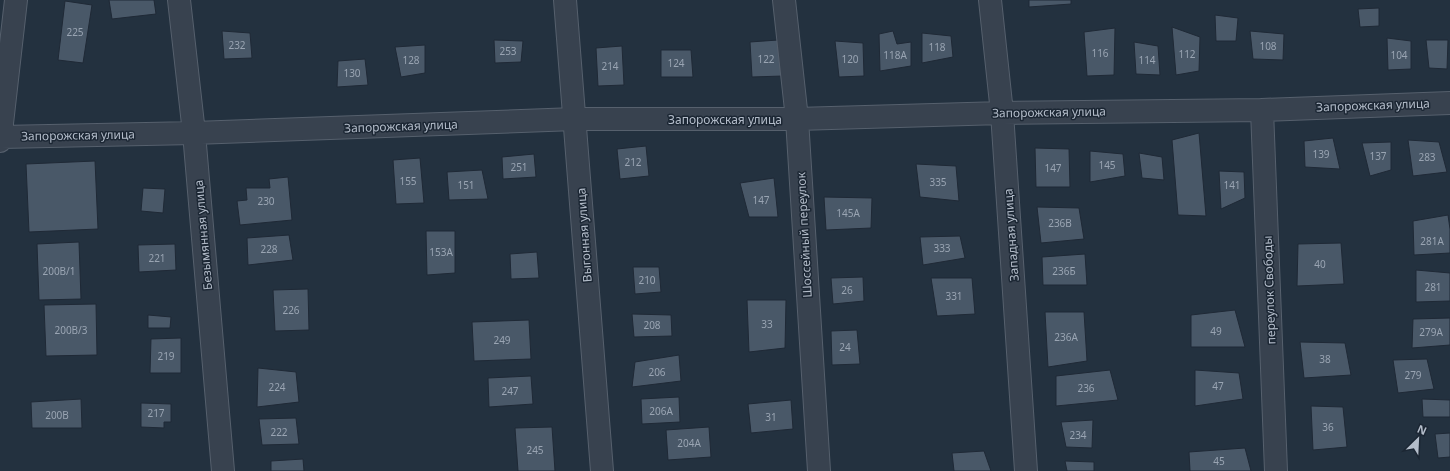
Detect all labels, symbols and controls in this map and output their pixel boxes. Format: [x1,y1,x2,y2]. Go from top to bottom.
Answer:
house number: 225 [66,25,84,39]
house number: 232 [228,38,246,52]
house number: 108 [1259,39,1277,53]
house number: 118 [928,40,946,54]
house number: 253 [499,44,517,58]
house number: 116 [1091,46,1109,60]
house number: 112 [1178,47,1196,61]
house number: 118А [883,48,907,62]
house number: 104 [1390,48,1408,62]
house number: 122 [757,52,775,66]
house number: 120 [841,52,859,66]
house number: 128 [402,53,420,67]
house number: 114 [1138,53,1156,67]
house number: 124 [667,56,685,70]
house number: 214 [601,59,619,73]
house number: 130 [343,66,361,80]
street label: Запорожская улица [1316,95,1430,115]
street label: Запорожская улица [992,103,1106,121]
street label: Запорожская улица [668,111,782,128]
street label: Запорожская улица [344,116,458,136]
street label: Запорожская улица [21,126,135,144]
house number: 139 [1312,147,1330,161]
house number: 137 [1369,149,1387,163]
house number: 283 [1418,150,1436,164]
house number: 212 [624,155,642,169]
house number: 145 [1098,158,1116,172]
house number: 251 [510,160,528,174]
house number: 147 [1044,161,1062,175]
street label: Шоссейный переулок [792,171,816,298]
house number: 155 [399,174,417,188]
house number: 335 [929,175,947,189]
house number: 151 [457,178,475,192]
house number: 141 [1223,178,1241,192]
street label: Безымянная улица [190,179,216,291]
street label: Выгонная улица [572,187,596,283]
street label: Западная улица [999,188,1023,282]
house number: 147 [752,193,770,207]
house number: 230 [257,194,275,208]
house number: 145А [836,206,860,220]
house number: 236В [1048,216,1072,230]
house number: 281А [1420,234,1444,248]
street label: переулок Свободы [1259,235,1279,345]
house number: 333 [933,241,951,255]
house number: 228 [260,242,278,256]
house number: 153А [429,245,453,259]
house number: 221 [148,251,166,265]
house number: 40 [1314,257,1326,271]
house number: 200В/1 [42,264,76,278]
house number: 236Б [1052,264,1076,278]
house number: 210 [638,273,656,287]
house number: 281 [1424,280,1442,294]
house number: 26 [841,283,853,297]
house number: 331 [945,289,963,303]
house number: 226 [282,303,300,317]
house number: 33 [761,317,773,331]
house number: 208 [643,318,661,332]
house number: 200В/3 [54,323,88,337]
house number: 49 [1210,324,1222,338]
house number: 279А [1419,325,1443,339]
house number: 236А [1054,330,1078,344]
house number: 249 [493,333,511,347]
house number: 24 [839,340,851,354]
house number: 219 [157,349,175,363]
house number: 38 [1319,352,1331,366]
house number: 206 [648,365,666,379]
house number: 279 [1404,368,1422,382]
house number: 47 [1212,379,1224,393]
house number: 224 [268,380,286,394]
house number: 236 [1077,381,1095,395]
house number: 247 [501,384,519,398]
house number: 206А [649,404,673,418]
house number: 217 [147,406,165,420]
house number: 200В [45,408,69,422]
house number: 31 [765,410,777,424]
north arrow [1398,419,1438,459]
house number: 36 [1322,420,1334,434]
text: N [1415,421,1429,438]
house number: 222 [270,425,288,439]
house number: 234 [1069,428,1087,442]
house number: 204А [677,436,701,450]
house number: 245 [526,443,544,457]
house number: 45 [1213,454,1225,468]

